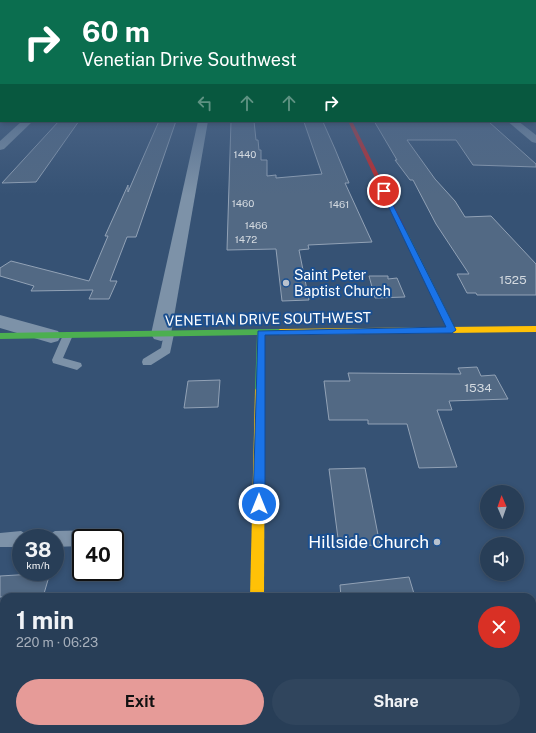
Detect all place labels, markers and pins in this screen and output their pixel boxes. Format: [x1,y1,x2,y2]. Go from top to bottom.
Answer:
pin [367,174,401,208]
place label: Saint Peter Baptist Church [294,267,391,299]
marker: Saint Peter Baptist Church [281,278,291,288]
place label: Hillside Church [308,532,429,552]
marker: Hillside Church [432,537,442,547]

